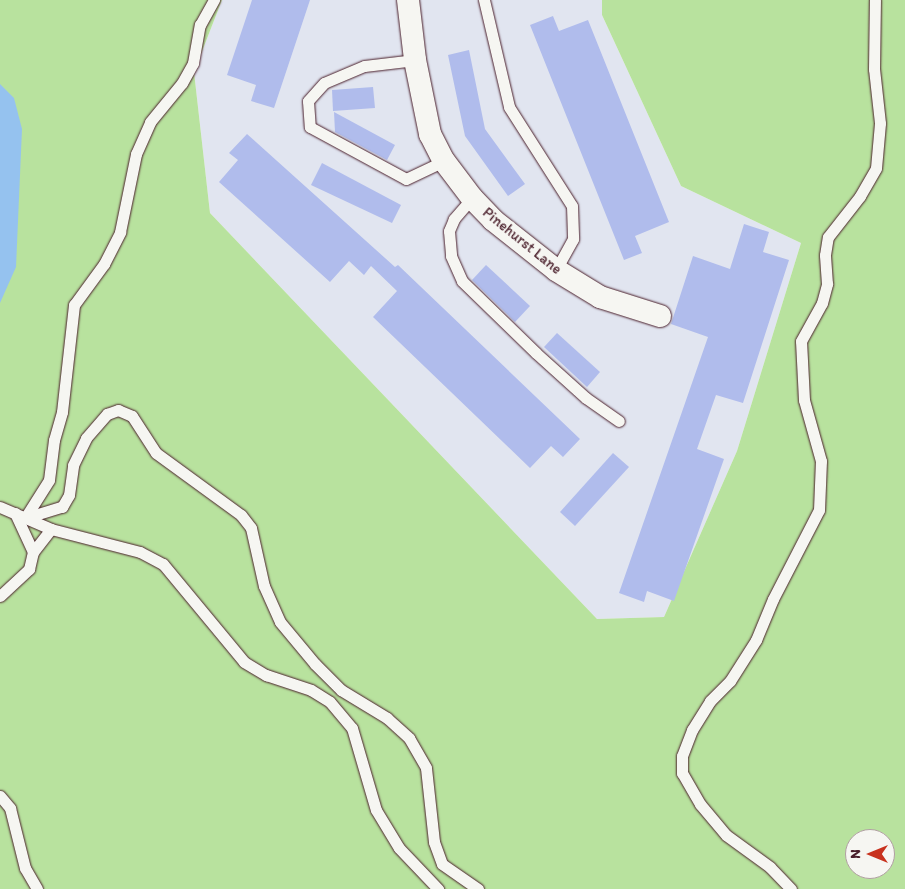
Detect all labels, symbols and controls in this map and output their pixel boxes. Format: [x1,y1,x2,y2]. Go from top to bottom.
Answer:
street label: Pinehurst Lane [479,204,565,278]
north arrow [845,829,895,879]
text: N [847,849,864,859]

